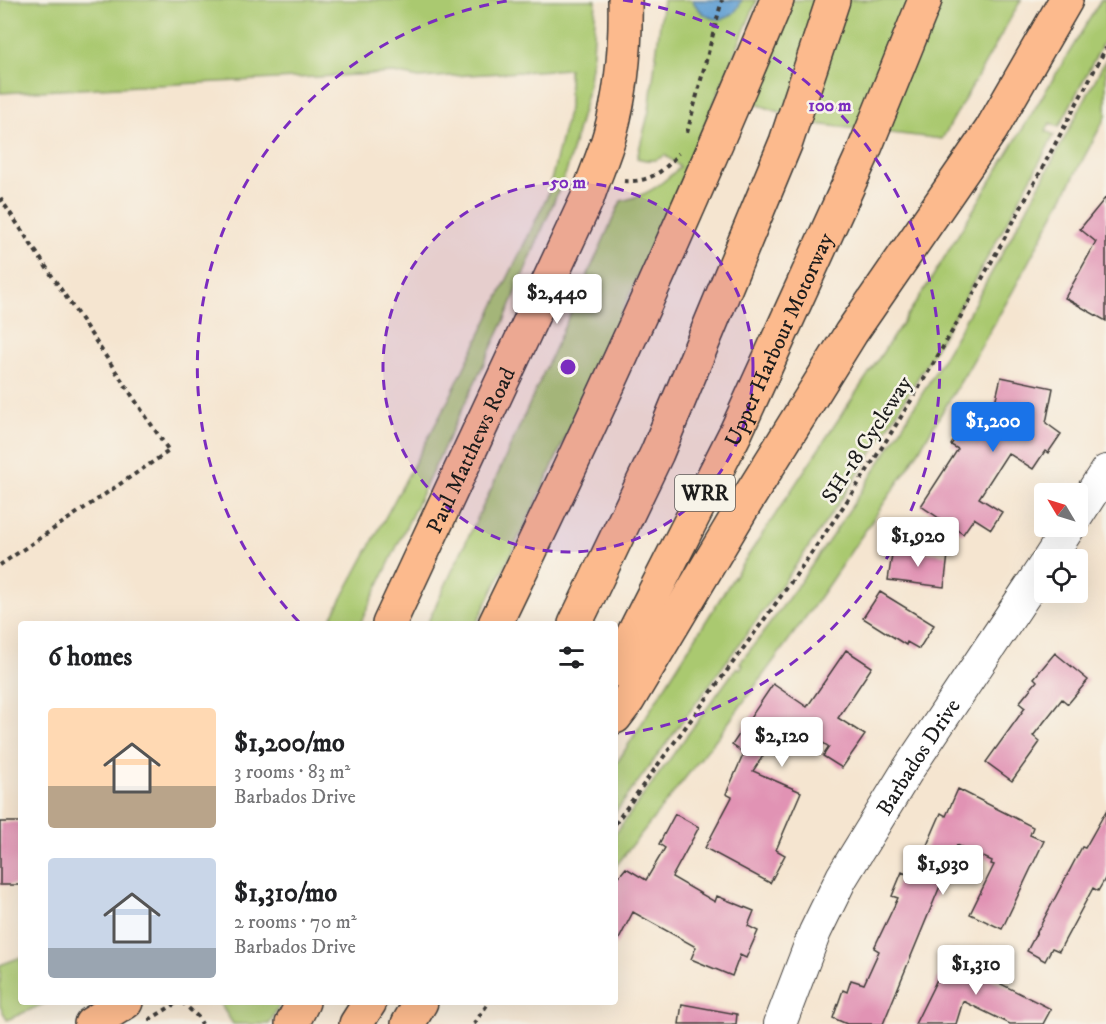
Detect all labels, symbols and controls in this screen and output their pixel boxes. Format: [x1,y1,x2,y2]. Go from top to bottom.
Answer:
text: 100 m [808,95,852,117]
text: 50 m [549,172,586,194]
street label: Upper Harbour Motorway [719,228,840,451]
pin: $2,440 [508,274,606,325]
text: $2,440 [527,281,587,306]
centre of rings [558,357,578,377]
street label: Paul Matthews Road [421,363,522,538]
street label: SH-18 Cycleway [816,371,919,509]
pin: $1,200 [944,402,1042,453]
text: $1,200 [966,409,1021,434]
road number: WRR [675,475,735,511]
north arrow [1034,483,1088,537]
map controls [1034,483,1088,603]
pin: $1,920 [869,517,967,568]
text: $1,920 [891,524,945,549]
button: locate [1034,549,1088,603]
text: 6 homes [48,641,132,674]
icon: filters [555,641,588,674]
street label: Barbados Drive [871,694,967,821]
pin: $2,120 [733,717,831,768]
text: $2,120 [755,724,809,749]
text: $1,200/mo [234,727,345,760]
icon: home [96,732,168,804]
text: 3 rooms · 83 m² [234,760,350,785]
text: Barbados Drive [234,785,356,810]
pin: $1,930 [894,845,992,896]
text: $1,930 [917,852,969,877]
text: $1,310/mo [234,877,337,910]
icon: home [96,882,168,954]
text: 2 rooms · 70 m² [234,910,357,935]
text: Barbados Drive [234,935,356,960]
pin: $1,310 [927,945,1025,996]
text: $1,310 [951,952,1001,977]

